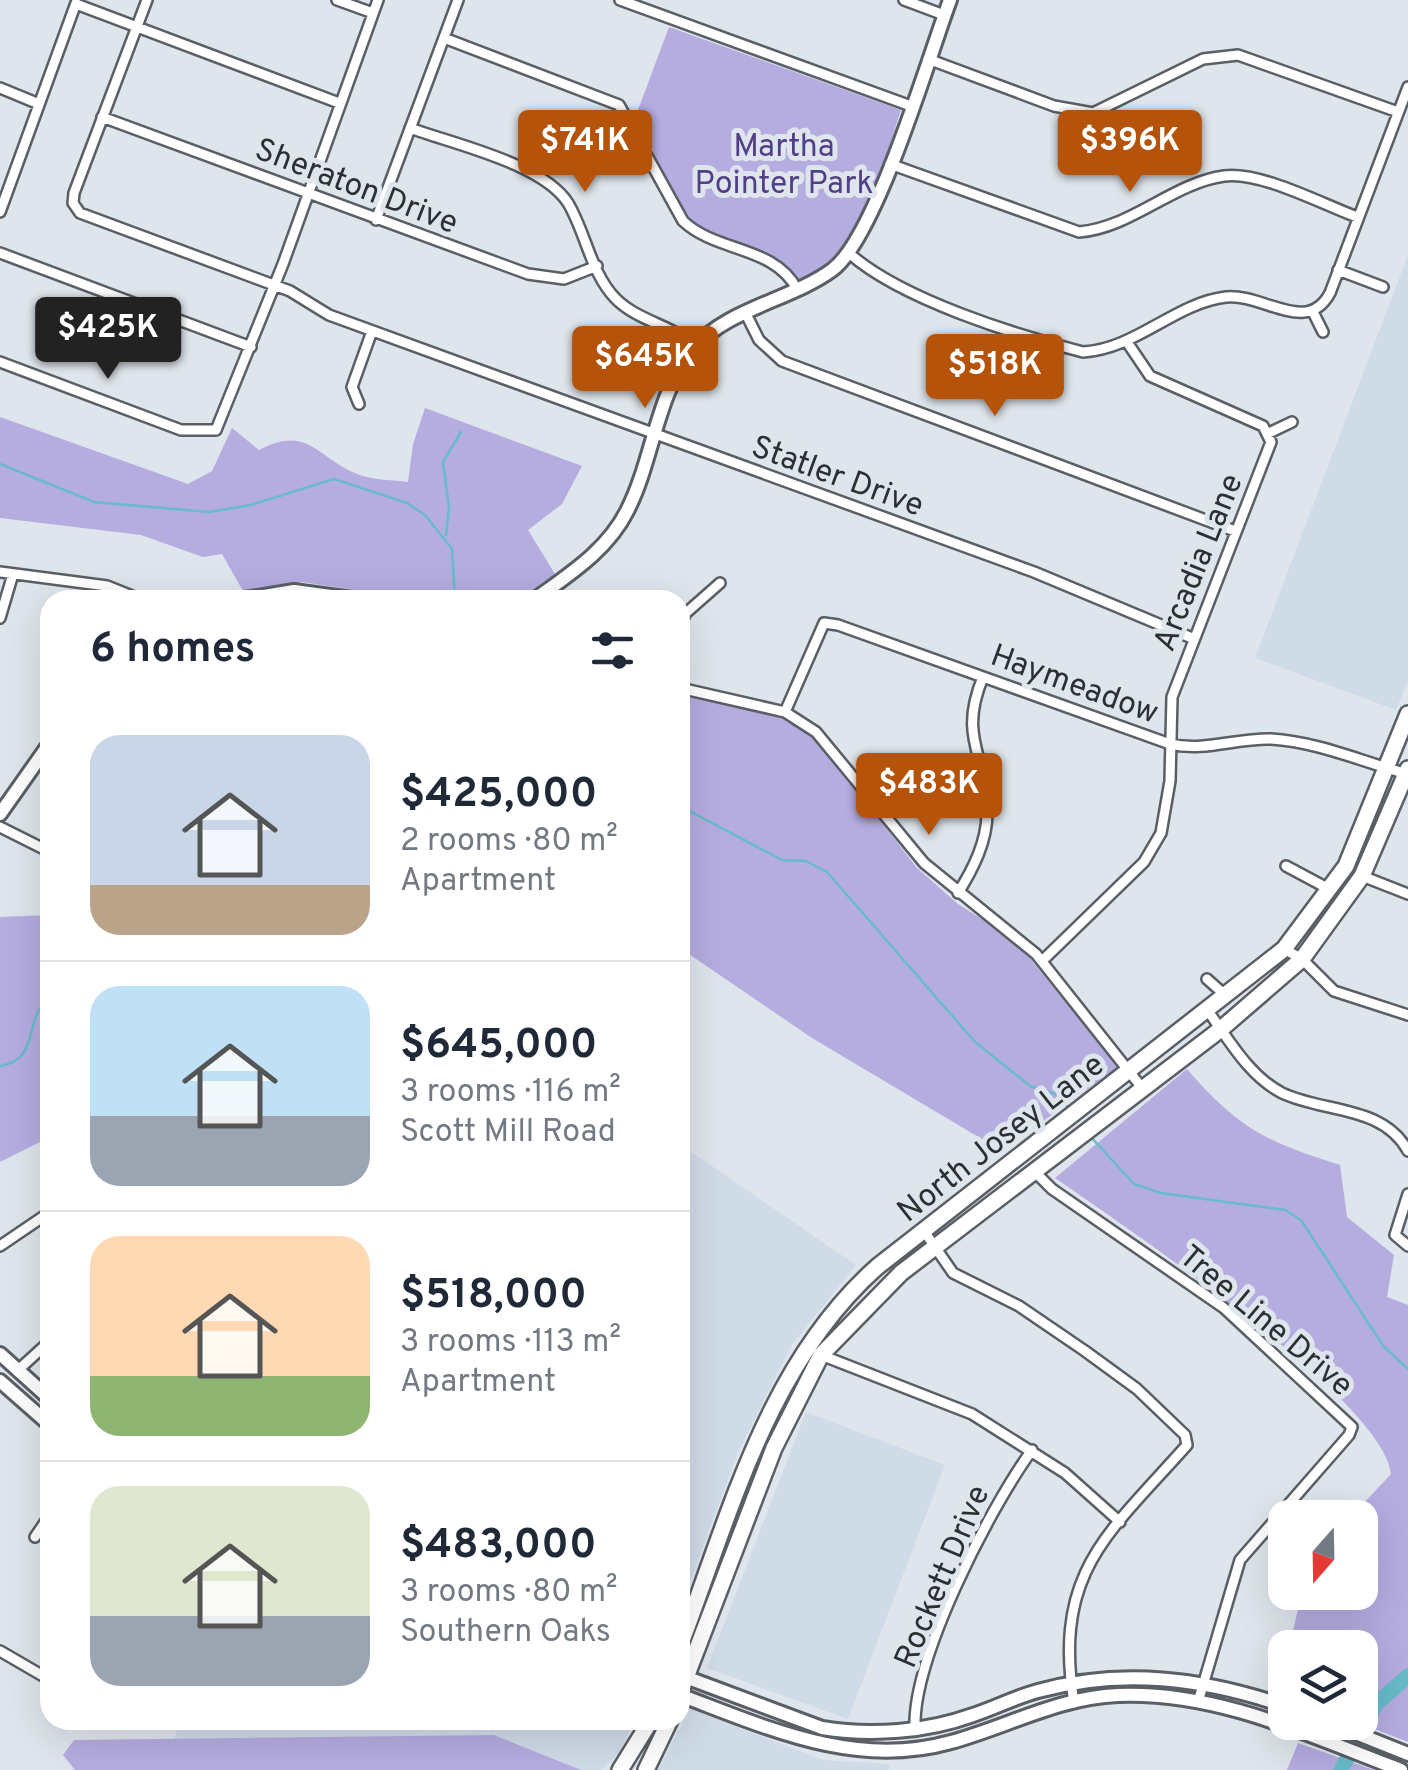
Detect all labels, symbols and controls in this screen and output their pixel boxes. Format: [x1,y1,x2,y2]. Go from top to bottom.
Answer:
pin: $741K [515,110,655,195]
pin: $396K [1060,110,1200,195]
text: $741K [540,122,630,162]
text: $396K [1080,122,1180,162]
park label: Martha Pointer Park [694,128,874,205]
street label: Sheraton Drive [249,131,463,245]
pin: $425K [38,297,178,382]
text: $425K [57,309,159,349]
pin: $645K [575,326,715,411]
pin: $518K [925,334,1065,419]
text: $645K [594,338,696,378]
text: $518K [948,346,1042,386]
street label: Statler Drive [745,428,928,527]
street label: Arcadia Lane [1146,469,1253,658]
icon: filters [585,623,640,678]
text: 6 homes [90,624,255,677]
street label: Haymeadow [985,637,1163,735]
pin: $483K [859,753,999,838]
text: $483K [878,765,980,805]
text: $425,000 [400,769,597,822]
icon: home [170,775,290,895]
text: 2 rooms · 80 m² [400,822,618,862]
text: Apartment [400,862,556,902]
text: $645,000 [400,1020,597,1073]
icon: home [170,1026,290,1146]
street label: North Josey Lane [890,1046,1113,1233]
text: 3 rooms · 116 m² [400,1073,621,1113]
text: Scott Mill Road [400,1113,616,1153]
street label: Tree Line Drive [1170,1238,1360,1407]
text: $518,000 [400,1270,587,1323]
icon: home [170,1276,290,1396]
text: 3 rooms · 113 m² [400,1323,621,1363]
text: Apartment [400,1363,556,1403]
street label: Rockett Drive [887,1480,1000,1675]
north arrow [1268,1500,1378,1610]
map controls [1268,1500,1378,1740]
text: $483,000 [400,1520,597,1573]
icon: home [170,1526,290,1646]
text: 3 rooms · 80 m² [400,1573,618,1613]
text: Southern Oaks [400,1613,611,1653]
button: layers [1268,1630,1378,1740]

